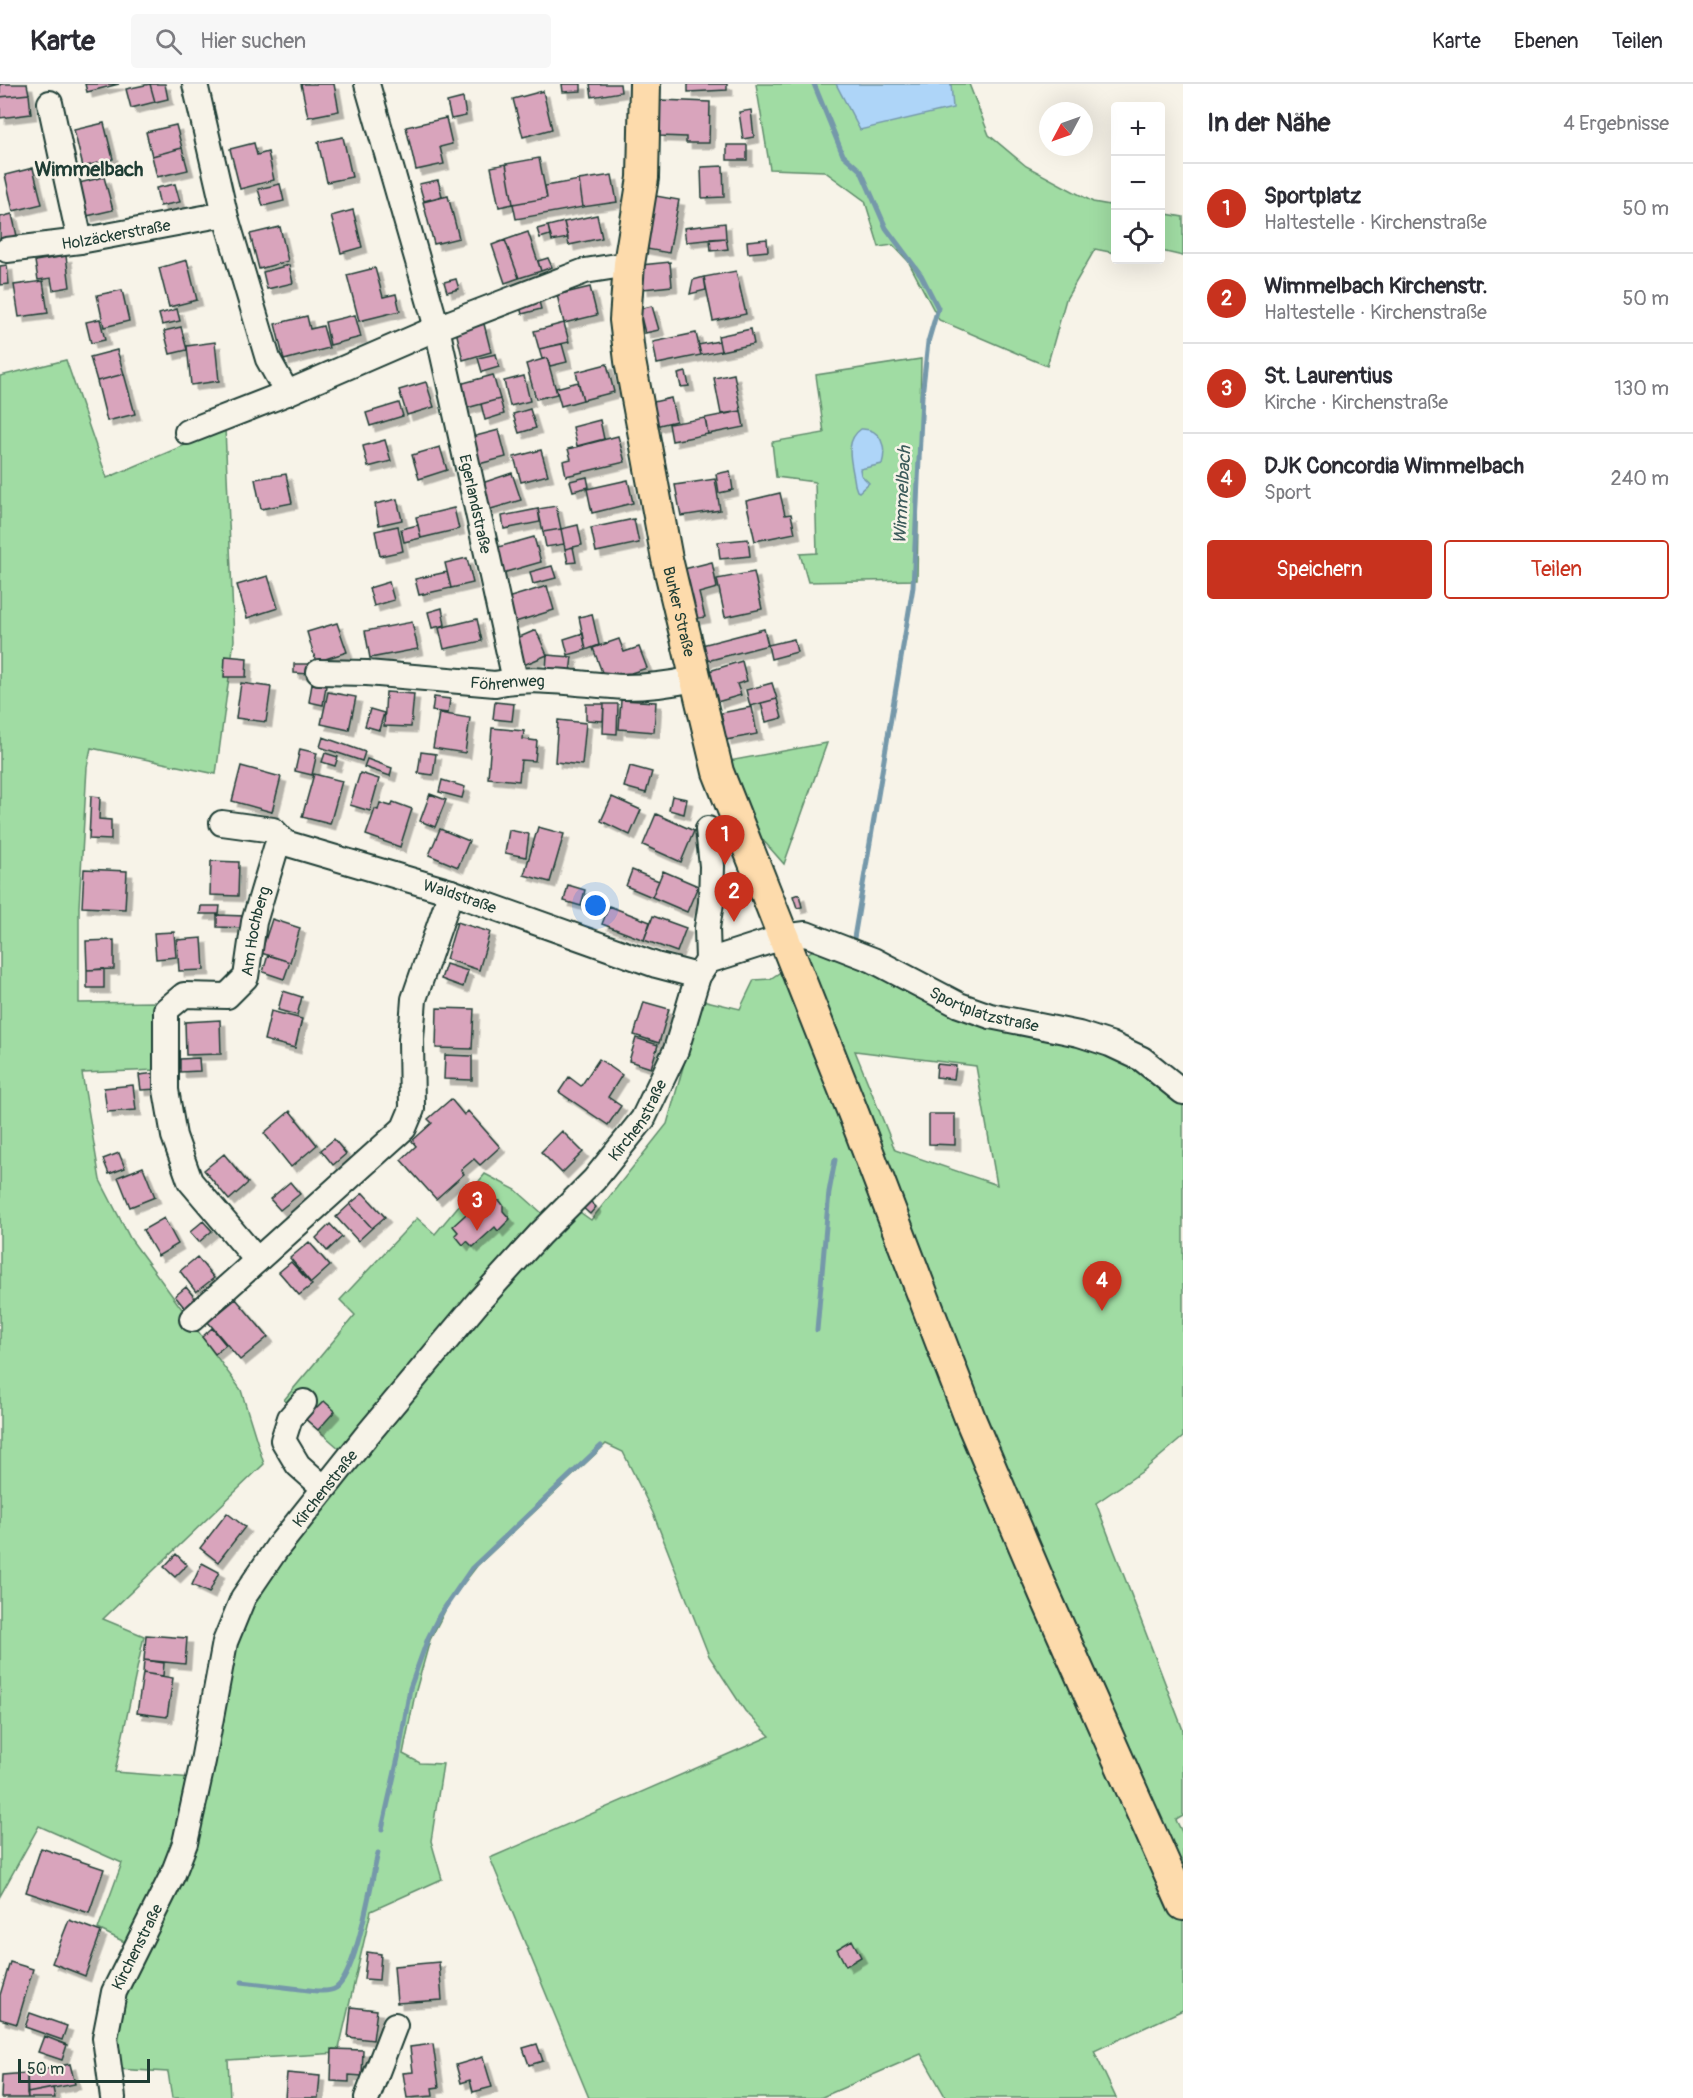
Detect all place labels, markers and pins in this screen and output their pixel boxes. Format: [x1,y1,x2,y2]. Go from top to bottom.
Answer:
pin: 1 [706,816,744,865]
pin: 2 [714,872,754,922]
pin: 3 [458,1182,496,1231]
pin: 4 [1082,1262,1122,1311]

